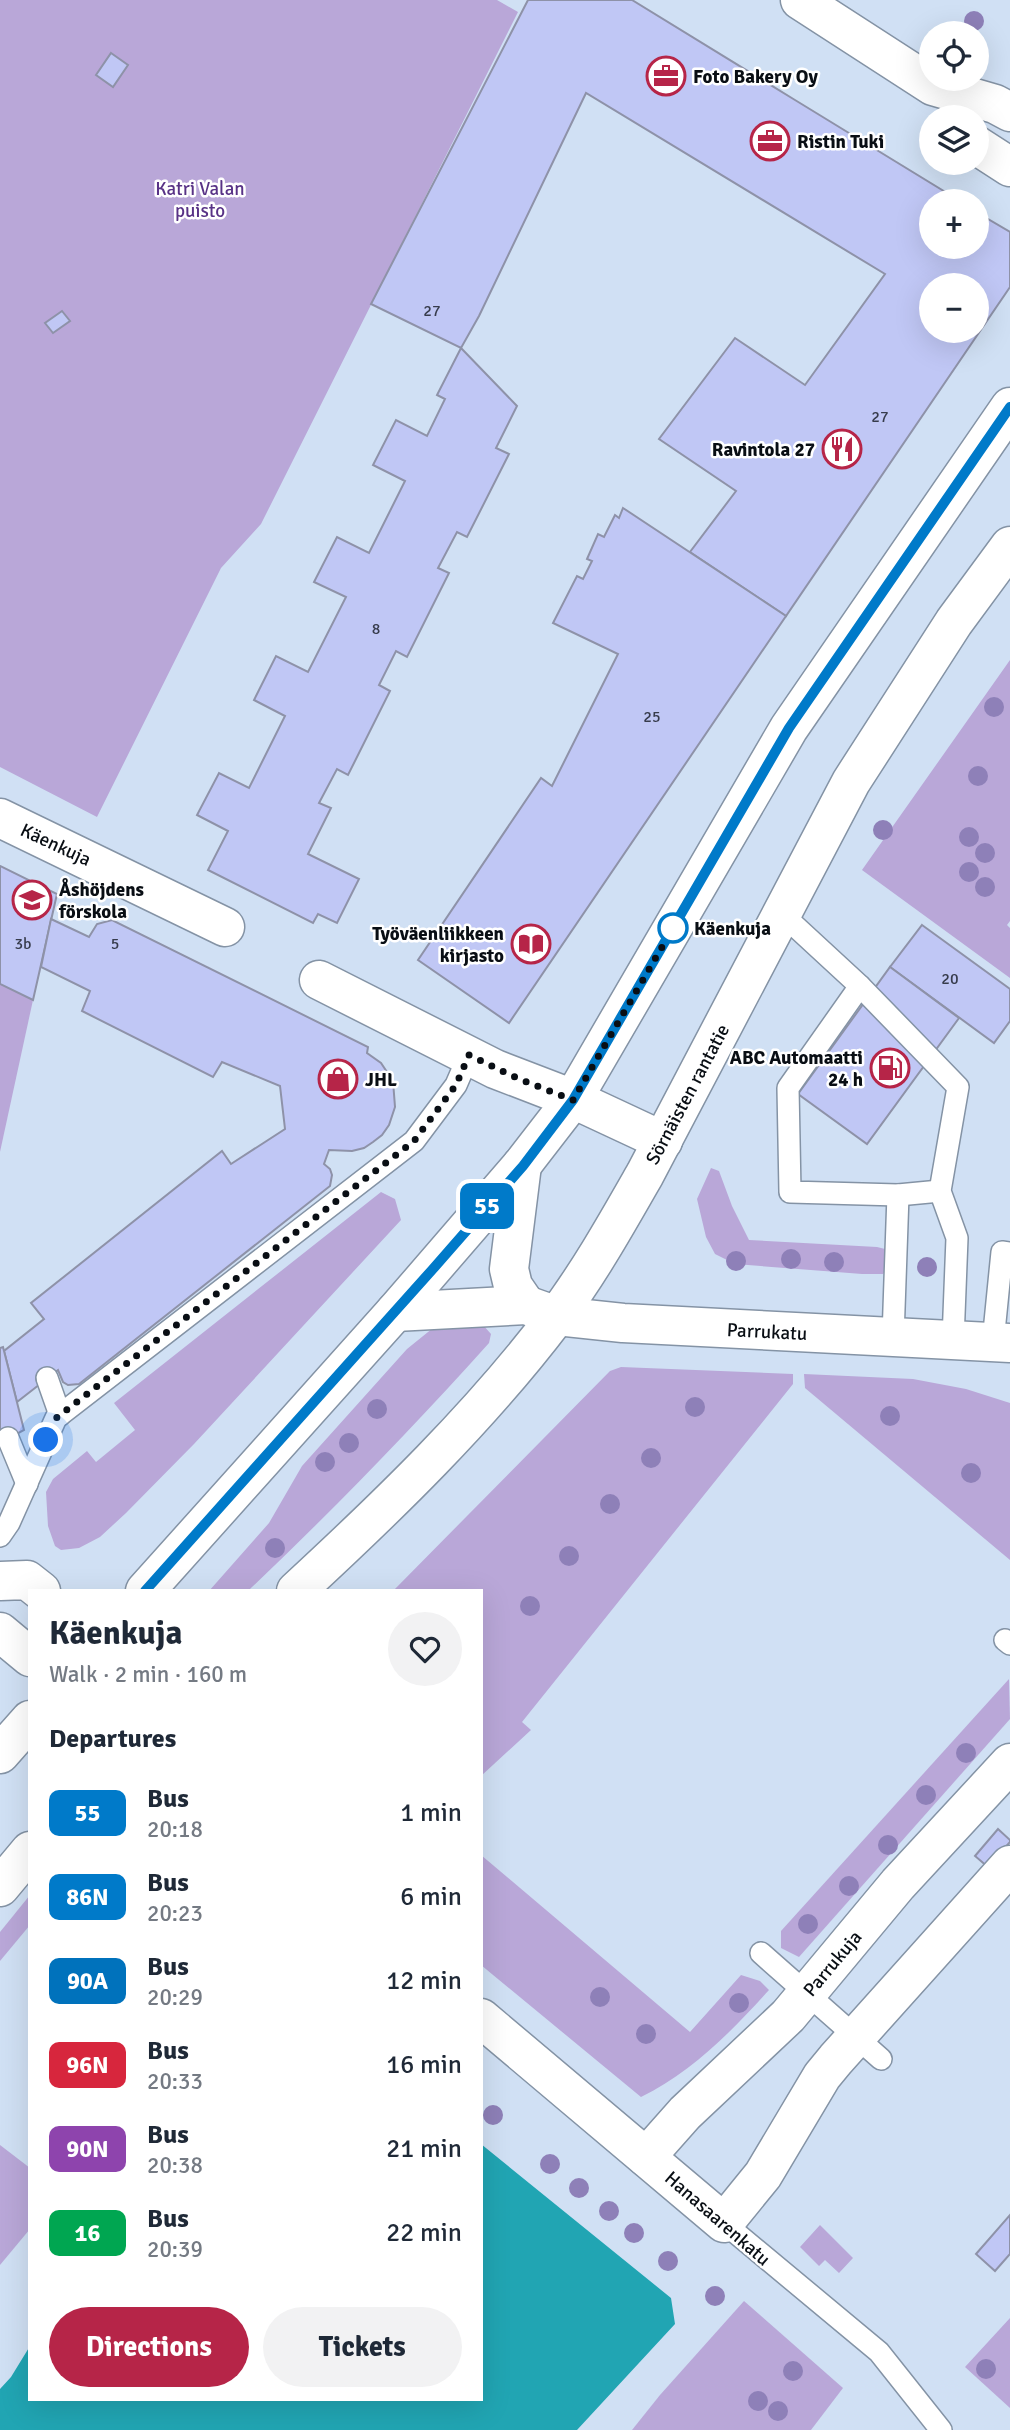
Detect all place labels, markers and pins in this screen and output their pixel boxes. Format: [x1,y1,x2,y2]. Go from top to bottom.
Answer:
office icon: Foto Bakery Oy [645,55,687,97]
place label: Foto Bakery Oy [693,65,819,89]
office icon: Ristin Tuki [749,120,791,162]
place label: Ristin Tuki [797,130,884,154]
restaurant icon: Ravintola 27 [821,428,863,470]
place label: Ravintola 27 [712,438,815,462]
place label: Åshöjdens förskola [58,878,144,924]
school or university icon: Åshöjdens förskola [11,879,53,921]
marker: Käenkuja [658,913,688,943]
place label: Käenkuja [694,917,771,941]
place label: Työväenliikkeen kirjasto [372,922,504,968]
library icon: Työväenliikkeen kirjasto [510,923,552,965]
place label: ABC Automaatti 24 h [730,1046,863,1092]
fuel station icon: ABC Automaatti 24 h [869,1047,911,1089]
shop icon: JHL [317,1058,359,1100]
place label: JHL [365,1068,397,1092]

